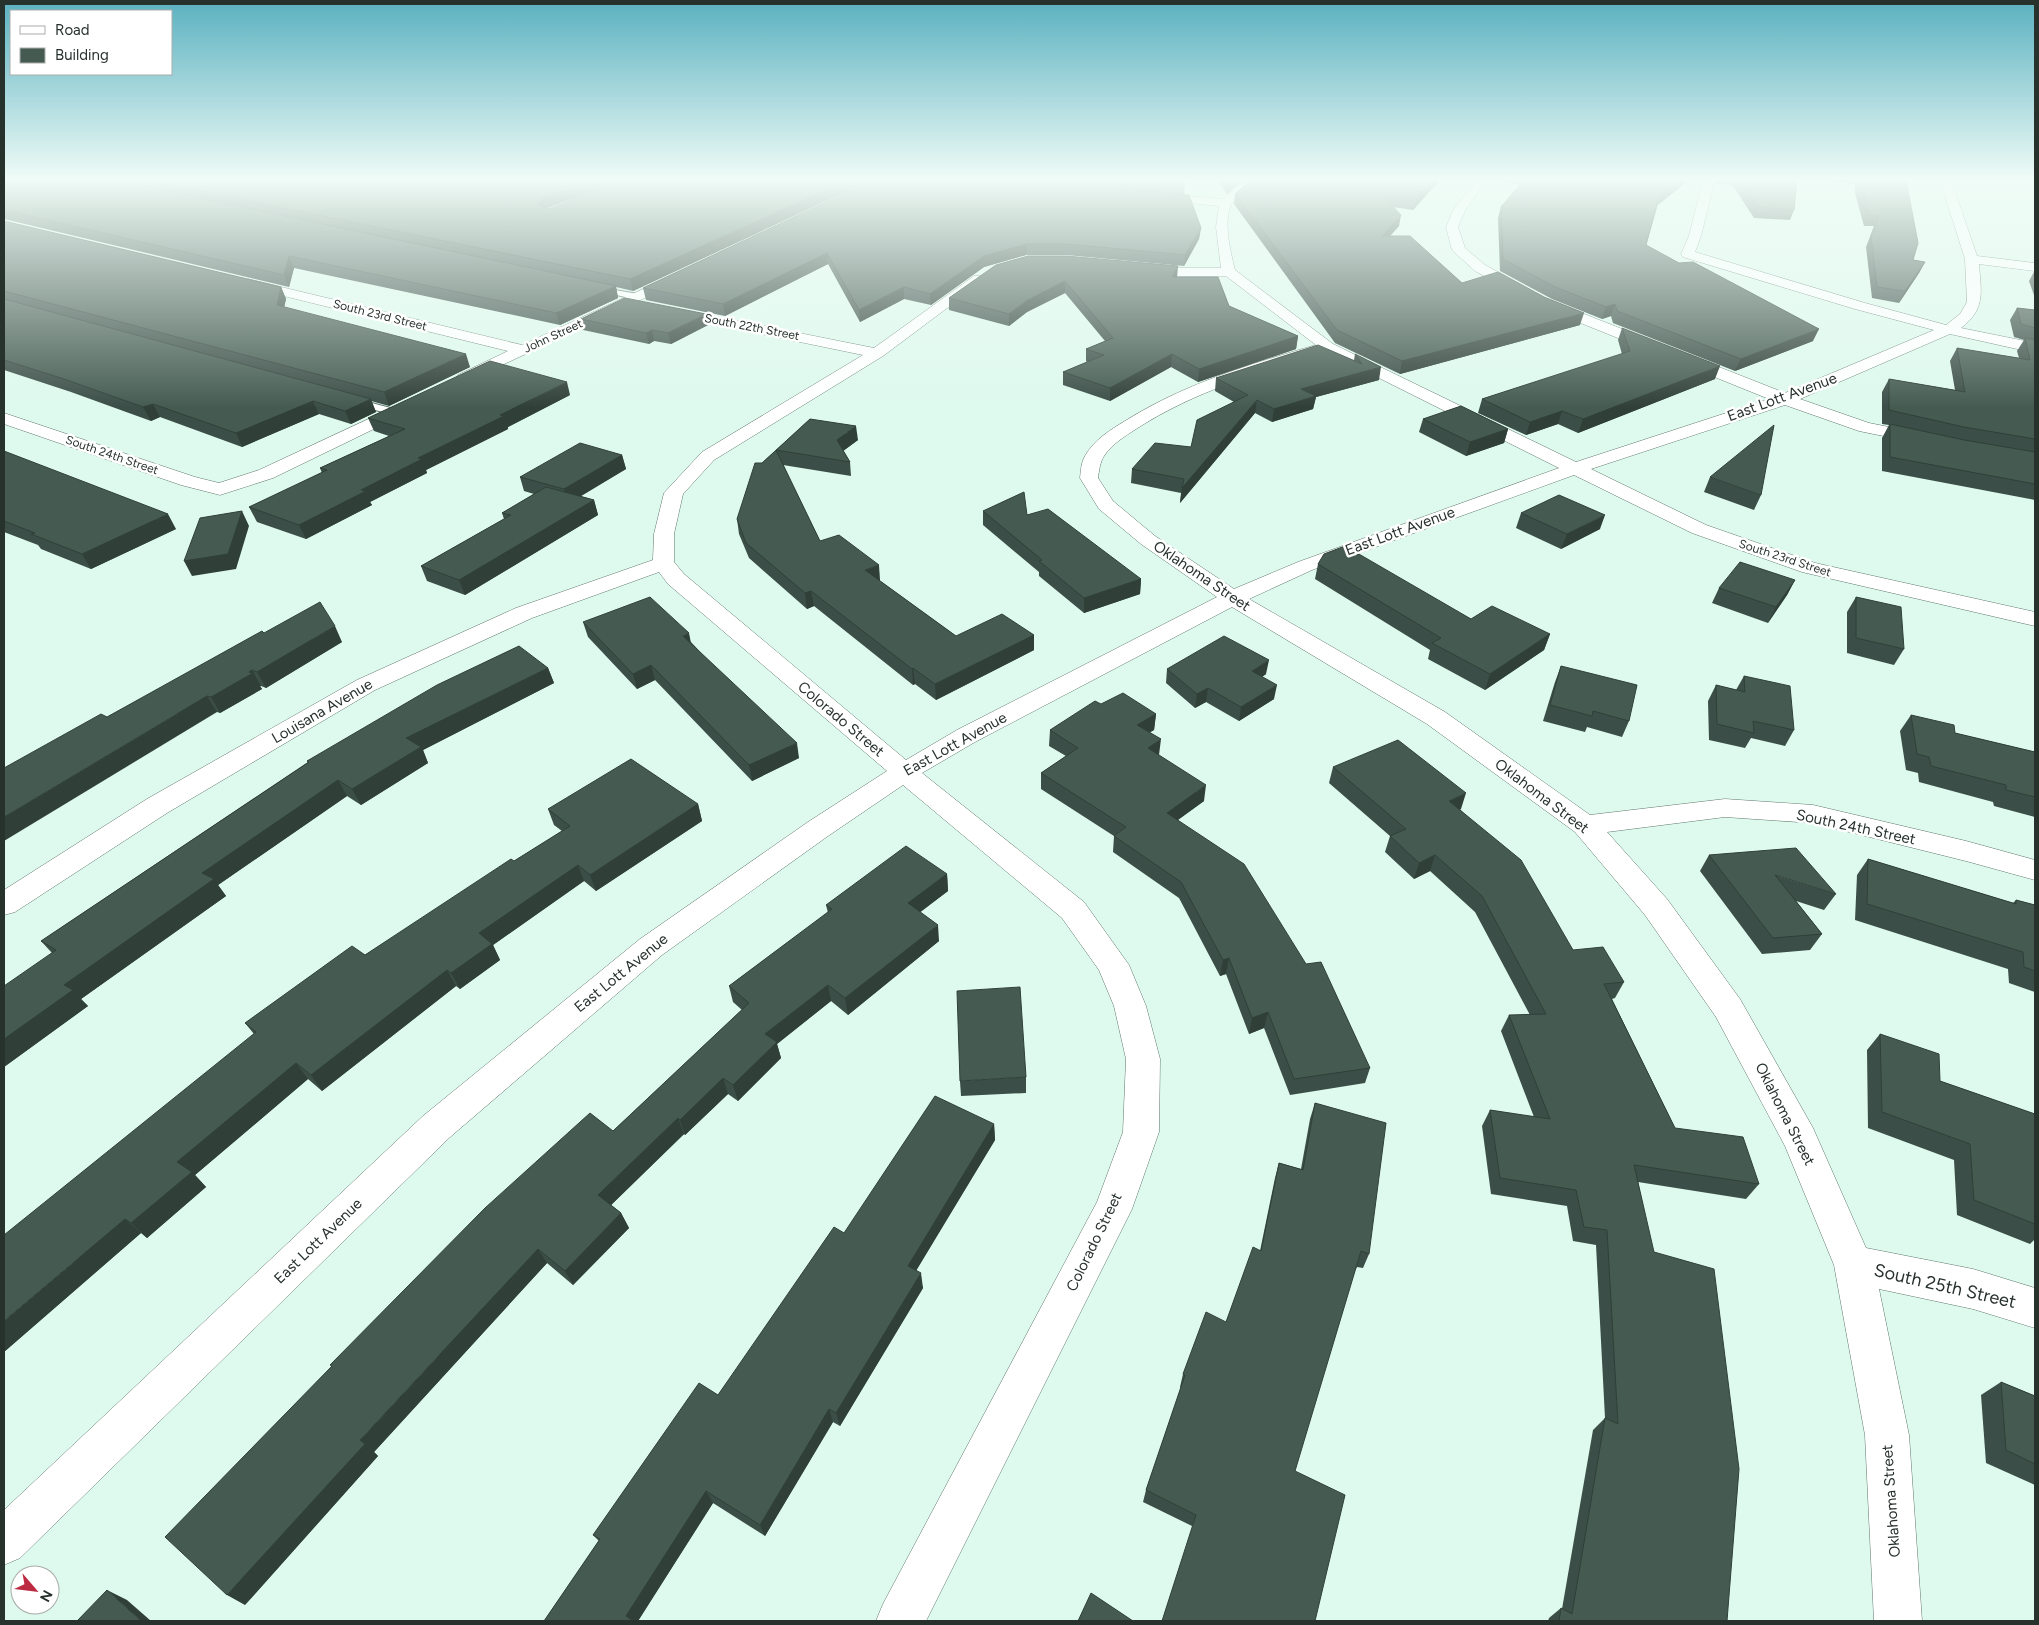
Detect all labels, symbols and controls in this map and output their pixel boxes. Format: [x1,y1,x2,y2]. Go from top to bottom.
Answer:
legend [10,10,172,75]
text: Road [55,21,90,39]
text: Building [55,46,109,64]
street label: South 23rd Street [332,297,429,334]
street label: South 22th Street [703,311,801,343]
street label: John Street [521,316,585,356]
street label: East Lott Avenue [1725,369,1839,425]
street label: South 24th Street [64,433,161,478]
street label: East Lott Avenue [1343,503,1457,559]
street label: South 23rd Street [1737,536,1833,580]
street label: Oklahoma Street [1150,537,1254,615]
street label: Louisana Avenue [268,675,376,747]
street label: Colorado Street [794,678,888,761]
street label: East Lott Avenue [900,708,1010,780]
street label: Oklahoma Street [1491,755,1593,837]
street label: South 24th Street [1795,806,1918,848]
street label: East Lott Avenue [571,930,671,1016]
street label: Oklahoma Street [1751,1060,1819,1169]
street label: Colorado Street [1062,1189,1126,1294]
street label: East Lott Avenue [270,1195,366,1287]
street label: South 25th Street [1872,1259,2018,1313]
street label: Oklahoma Street [1878,1444,1904,1558]
north arrow [10,1565,60,1615]
text: N [36,1587,56,1605]

